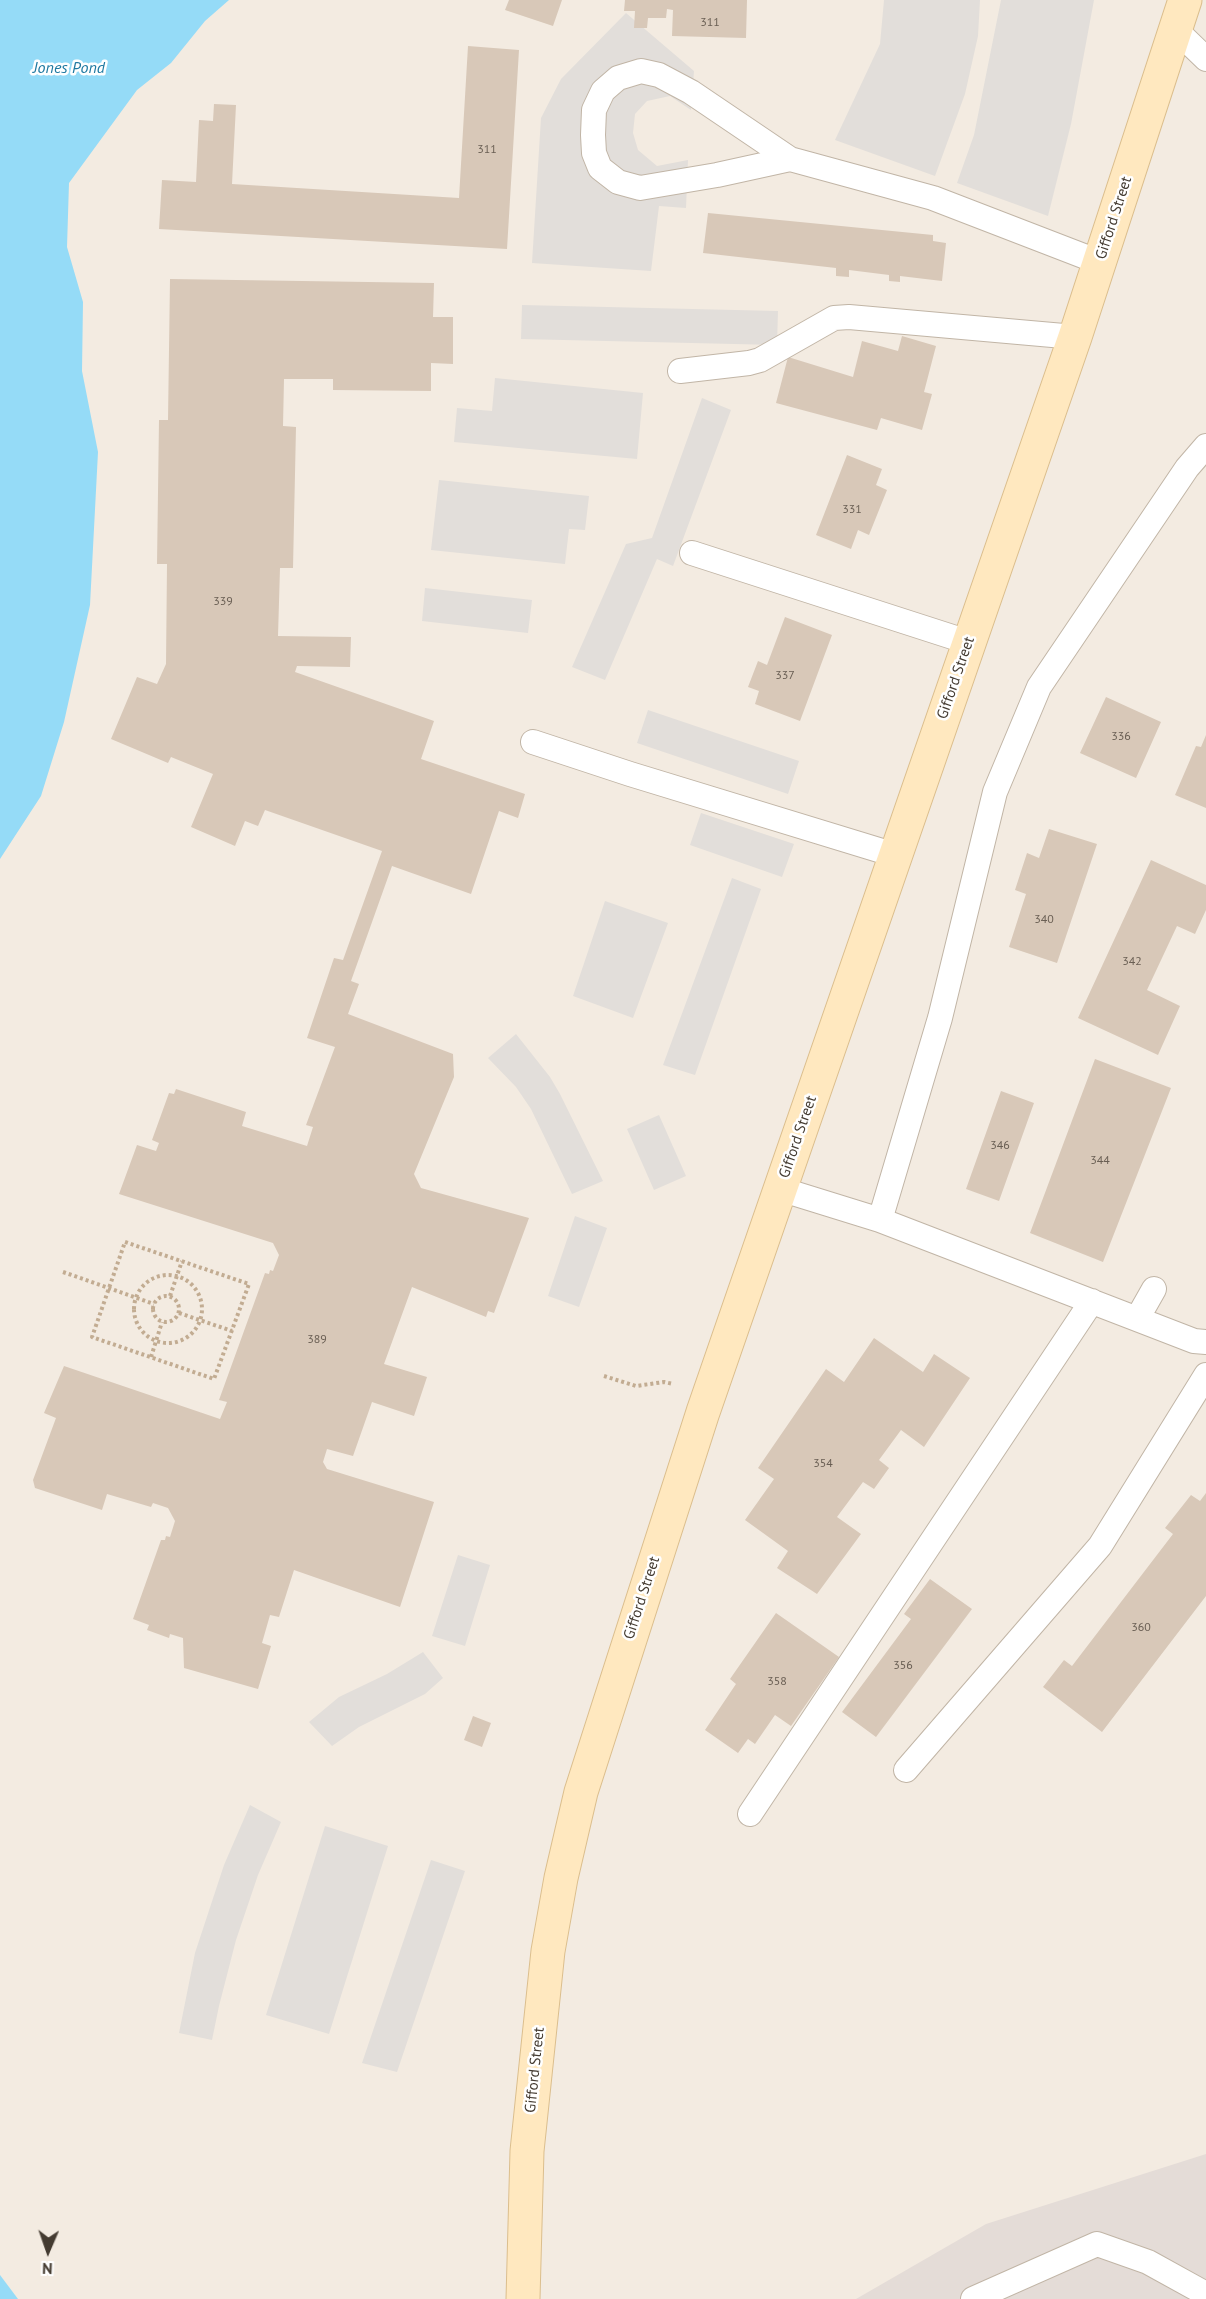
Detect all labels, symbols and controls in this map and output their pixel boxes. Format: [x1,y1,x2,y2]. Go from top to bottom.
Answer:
house number: 311 [700,16,720,30]
water label: Jones Pond [33,58,105,78]
house number: 311 [477,143,497,157]
street label: Gifford Street [1092,174,1136,262]
house number: 331 [842,503,862,517]
house number: 339 [213,595,233,609]
street label: Gifford Street [933,634,979,722]
house number: 337 [775,669,795,683]
house number: 336 [1111,730,1131,744]
house number: 340 [1034,913,1054,927]
house number: 342 [1122,955,1142,969]
street label: Gifford Street [775,1093,821,1181]
house number: 346 [990,1139,1010,1153]
house number: 344 [1090,1154,1110,1168]
house number: 389 [307,1333,327,1347]
house number: 354 [813,1457,833,1471]
street label: Gifford Street [620,1554,664,1642]
house number: 360 [1131,1621,1151,1635]
house number: 356 [893,1659,913,1673]
house number: 358 [767,1675,787,1689]
street label: Gifford Street [522,2026,548,2114]
north arrow [18,2221,78,2281]
text: N [42,2259,53,2279]

